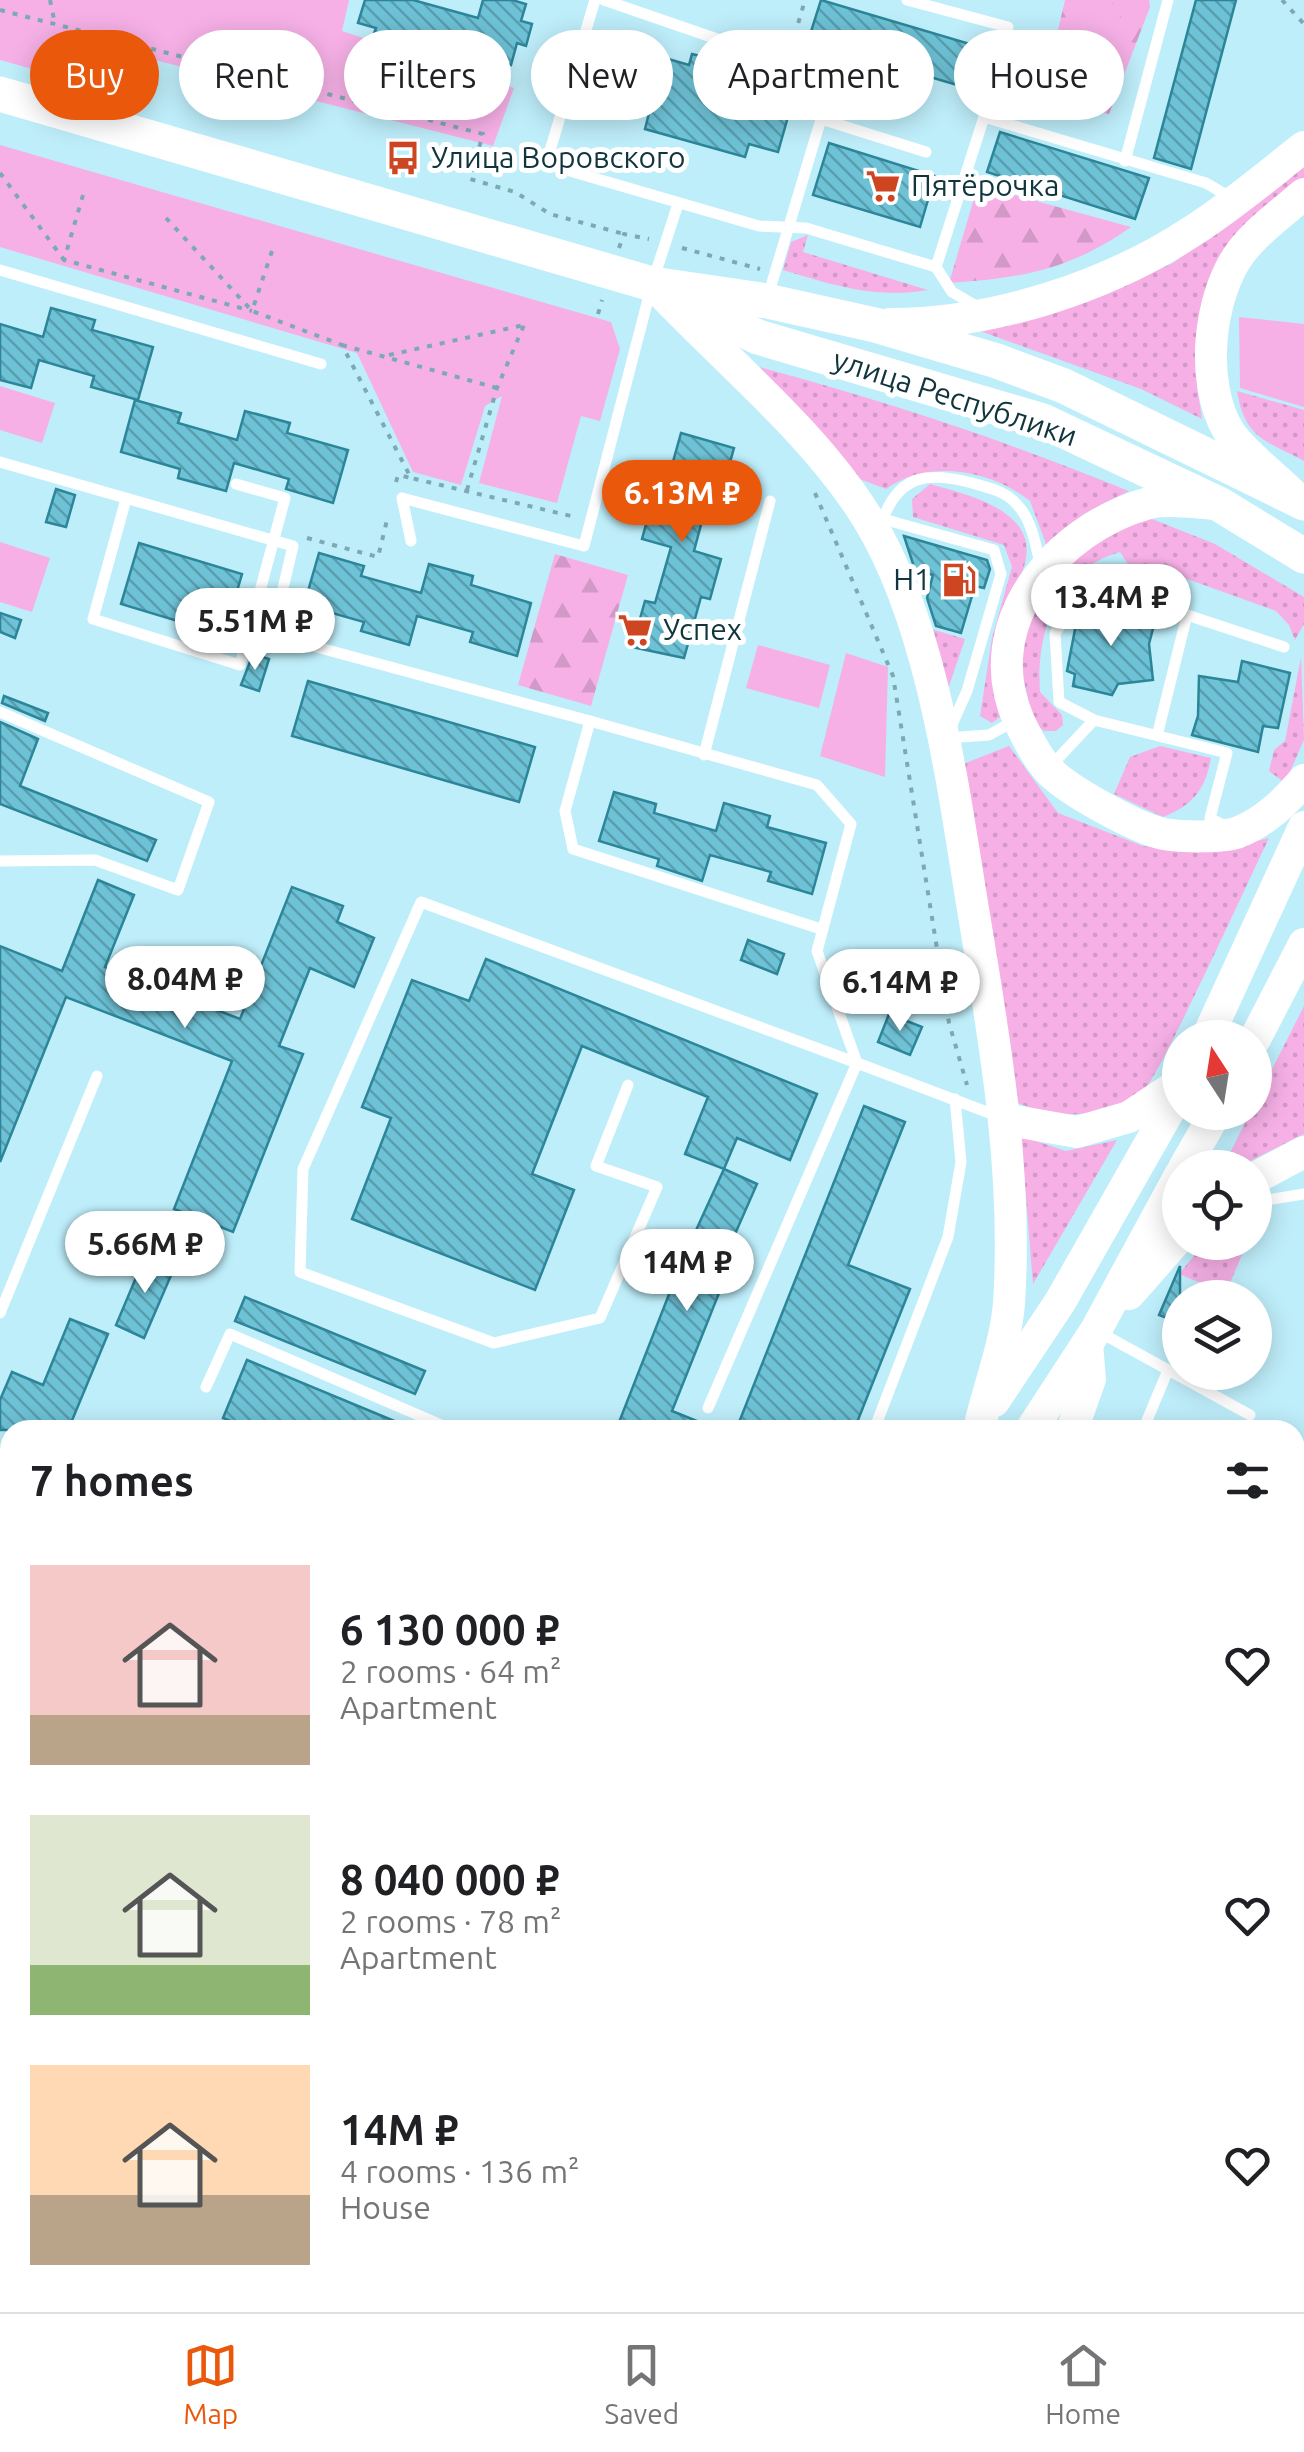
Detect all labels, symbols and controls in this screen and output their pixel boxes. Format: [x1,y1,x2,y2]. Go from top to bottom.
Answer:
chip: Buy [30,30,159,120]
chip: Rent [179,30,324,120]
chip: Filters [344,30,511,120]
chip: New [531,30,673,120]
chip: Apartment [693,30,934,120]
chip: House [954,30,1124,120]
bus stop icon: Улица Воровского [384,139,422,177]
place label: Улица Воровского [431,140,686,174]
supermarket icon: Пятёрочка [864,167,902,205]
place label: Пятёрочка [911,168,1059,202]
street label: улица Республики [829,342,1082,453]
pin: 6.13M ₽ [590,460,774,545]
text: 6.13M ₽ [624,474,740,510]
fuel station icon: Н1 [940,561,978,599]
place label: Н1 [893,562,931,596]
pin: 13.4M ₽ [1019,564,1203,649]
text: 13.4M ₽ [1053,578,1169,614]
pin: 5.51M ₽ [163,588,347,673]
text: 5.51M ₽ [197,602,313,638]
supermarket icon: Успех [616,611,654,649]
place label: Успех [663,612,742,646]
pin: 8.04M ₽ [93,946,277,1031]
pin: 6.14M ₽ [808,949,992,1034]
text: 8.04M ₽ [127,960,243,996]
text: 6.14M ₽ [842,963,958,999]
north arrow [1162,1020,1272,1130]
map controls [1162,1020,1272,1390]
button: locate [1162,1150,1272,1260]
pin: 5.66M ₽ [53,1211,237,1296]
text: 5.66M ₽ [87,1225,203,1261]
pin: 14M ₽ [617,1229,757,1314]
text: 14M ₽ [642,1243,732,1279]
button: layers [1162,1280,1272,1390]
icon: filters [1220,1453,1275,1508]
text: 7 homes [30,1457,194,1504]
icon: home [110,1605,230,1725]
text: 6 130 000 ₽ [340,1606,559,1653]
icon: heart [1220,1638,1275,1693]
text: 2 rooms · 64 m² [340,1653,561,1689]
text: Apartment [340,1689,497,1725]
icon: home [110,1855,230,1975]
text: 8 040 000 ₽ [340,1856,559,1903]
icon: heart [1220,1888,1275,1943]
text: 2 rooms · 78 m² [340,1903,561,1939]
text: Apartment [340,1939,497,1975]
icon: home [110,2105,230,2225]
text: 14M ₽ [340,2106,458,2153]
icon: heart [1220,2138,1275,2193]
text: 4 rooms · 136 m² [340,2153,580,2189]
text: House [340,2189,431,2225]
tab: Map [183,2338,238,2429]
tab: Saved [605,2338,679,2429]
tab: Home [1045,2338,1121,2429]

